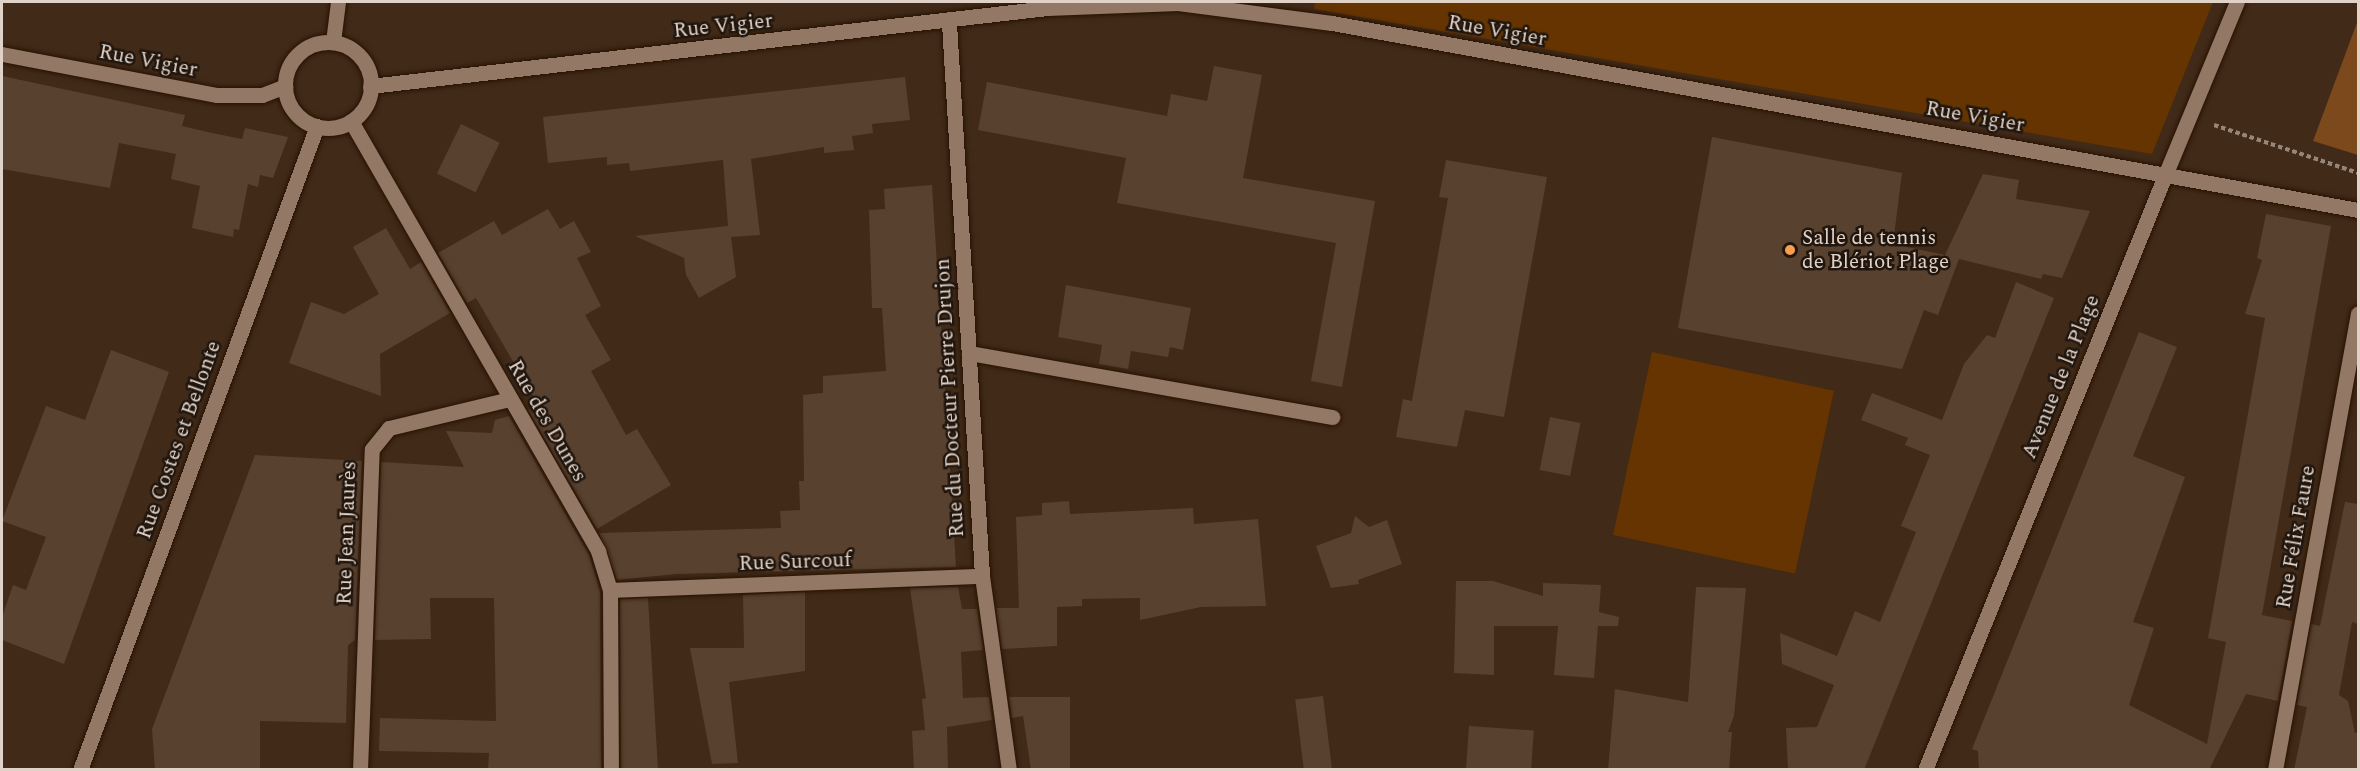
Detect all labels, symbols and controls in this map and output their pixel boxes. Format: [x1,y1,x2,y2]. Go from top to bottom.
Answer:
street label: Rue Vigier [672,8,774,44]
street label: Rue Vigier [1446,10,1548,52]
street label: Rue Vigier [97,39,199,83]
street label: Rue Vigier [1924,96,2026,138]
place label: Salle de tennis de Blériot Plage [1802,225,1949,275]
marker: Salle de tennis de Blériot Plage [1783,243,1797,257]
street label: Rue du Docteur Pierre Drujon [930,258,970,538]
street label: Avenue de la Plage [2017,291,2105,463]
street label: Rue Costes et Bellonte [131,337,227,543]
street label: Rue des Dunes [502,355,592,487]
street label: Rue Jean Jaurès [332,461,362,605]
street label: Rue Félix Faure [2271,463,2321,611]
street label: Rue Surcouf [738,547,852,577]

